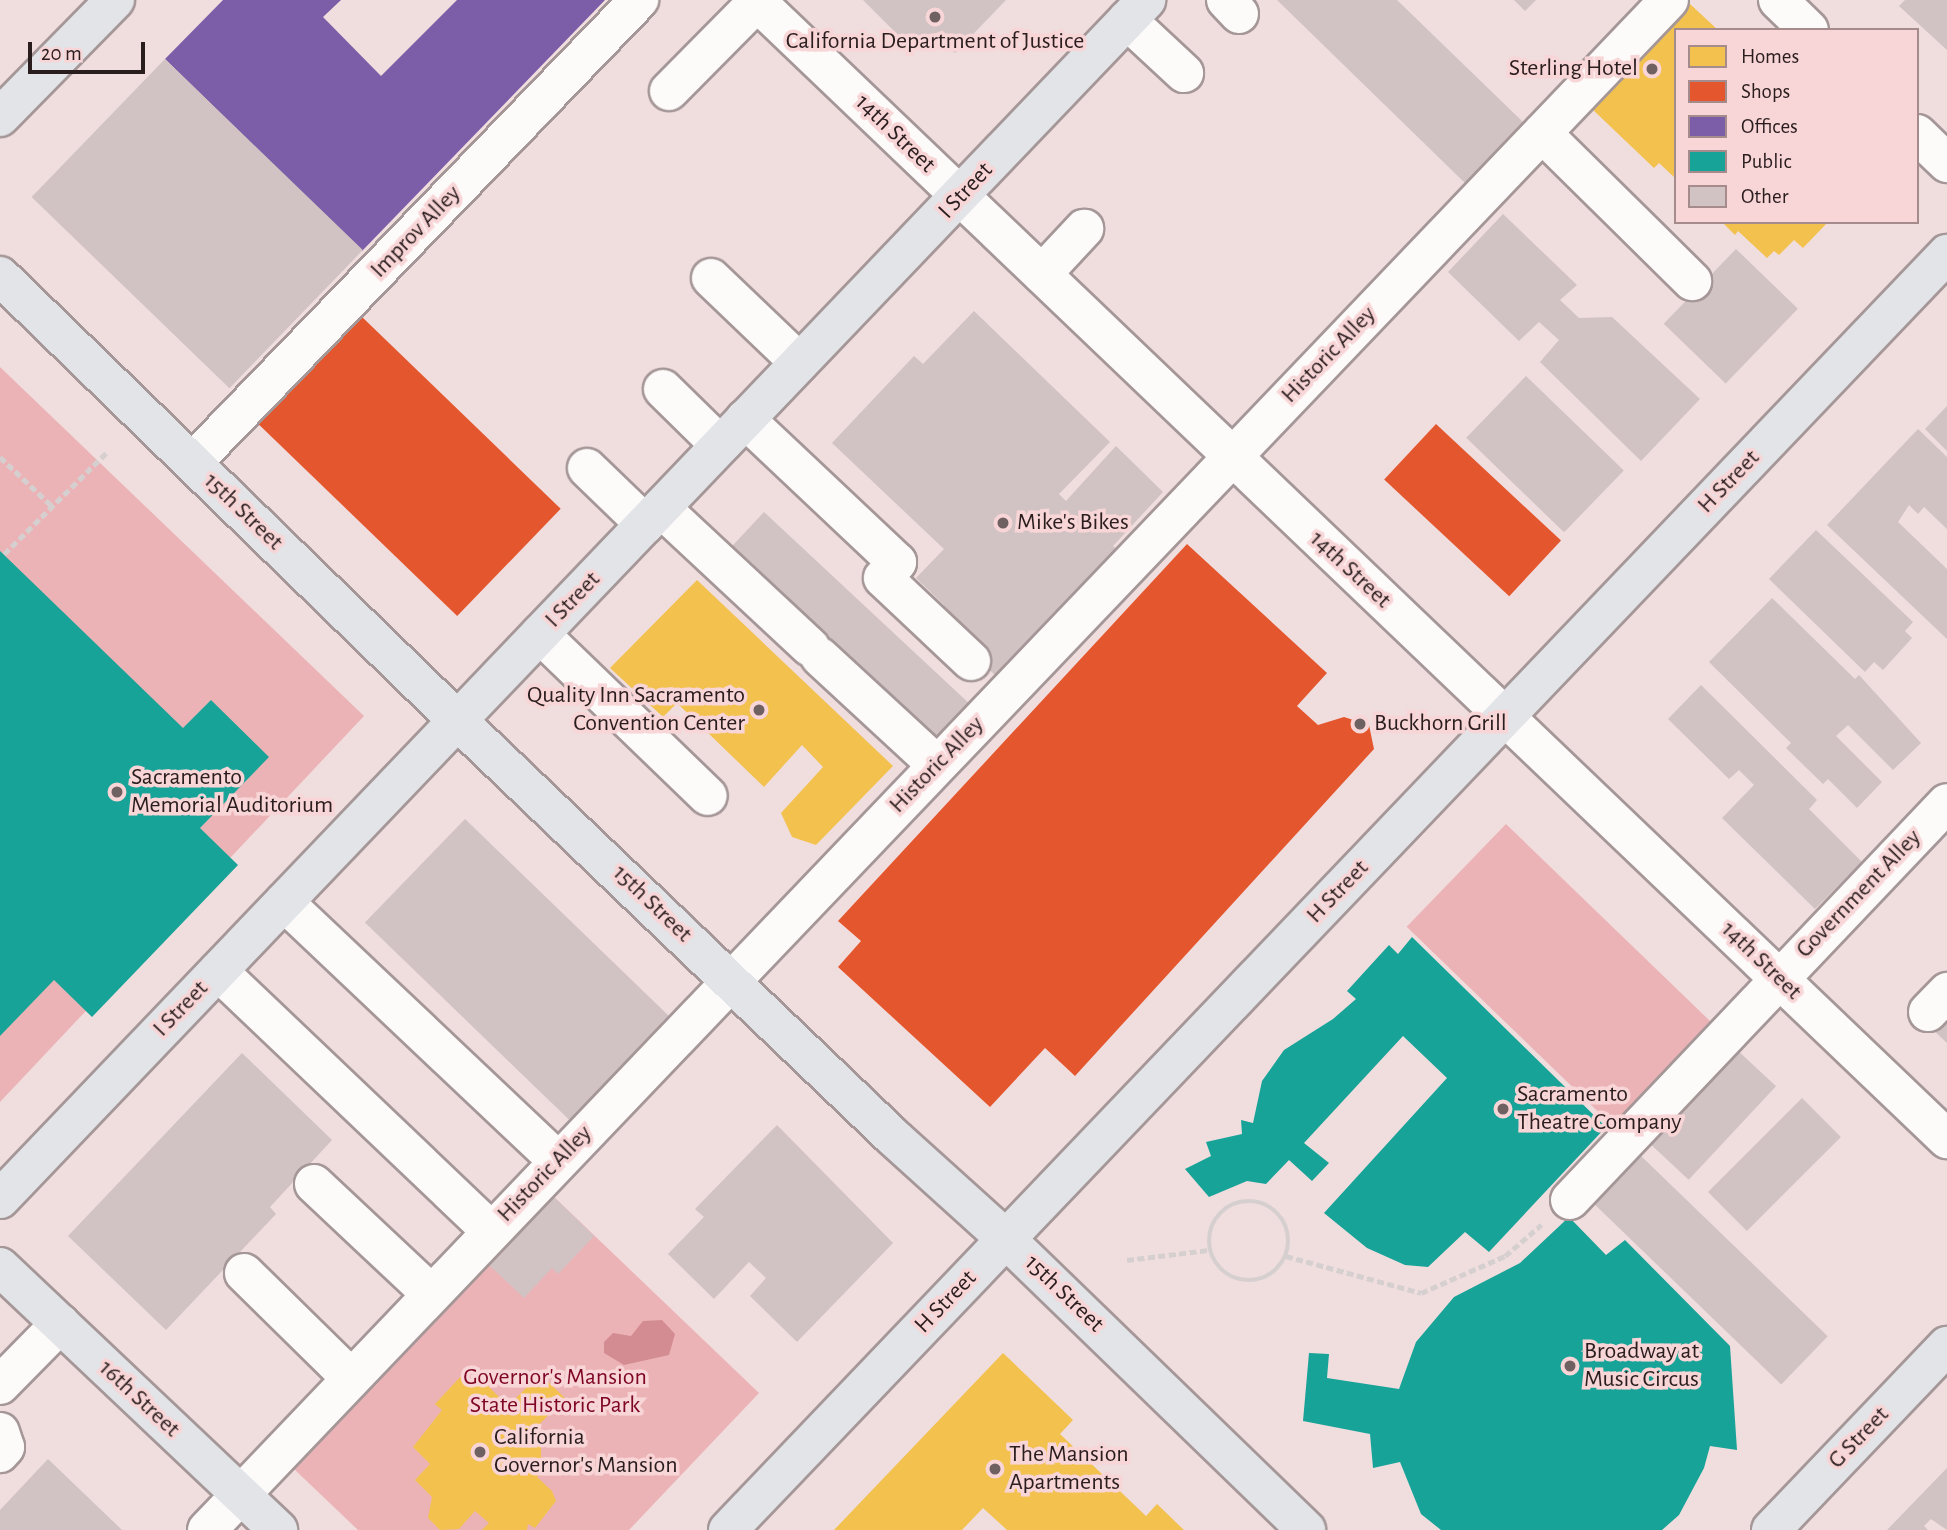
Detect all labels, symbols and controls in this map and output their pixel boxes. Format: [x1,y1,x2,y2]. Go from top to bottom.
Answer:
marker: California Department of Justice [927,9,943,25]
scale bar [32,28,149,72]
place label: California Department of Justice [786,28,1084,56]
legend [1674,28,1919,224]
text: 20 m [41,43,82,64]
text: Homes [1741,46,1799,67]
place label: Sterling Hotel [1509,55,1638,83]
marker: Sterling Hotel [1644,61,1660,77]
text: Shops [1741,81,1790,102]
street label: 14th Street [849,89,941,179]
text: Offices [1741,116,1798,137]
text: Public [1741,151,1791,172]
street label: I Street [933,157,999,225]
street label: Improv Alley [365,180,467,284]
text: Other [1741,186,1788,207]
street label: Historic Alley [1276,300,1382,410]
street label: H Street [1692,444,1766,520]
street label: 15th Street [197,467,289,557]
place label: Mike's Bikes [1017,509,1129,537]
marker: Mike's Bikes [995,515,1011,531]
street label: 14th Street [1303,525,1397,615]
street label: I Street [539,566,607,634]
place label: Quality Inn Sacramento Convention Center [527,682,745,738]
marker: Quality Inn Sacramento Convention Center [751,702,767,718]
street label: Historic Alley [884,710,990,820]
place label: Buckhorn Grill [1374,710,1507,738]
marker: Buckhorn Grill [1352,716,1368,732]
place label: Sacramento Memorial Auditorium [131,764,333,820]
marker: Sacramento Memorial Auditorium [109,784,125,800]
street label: Government Alley [1790,824,1928,964]
street label: H Street [1301,854,1375,930]
street label: 15th Street [606,859,698,949]
street label: 14th Street [1715,916,1807,1006]
street label: I Street [147,975,215,1043]
place label: Sacramento Theatre Company [1517,1081,1682,1137]
marker: Sacramento Theatre Company [1495,1101,1511,1117]
street label: Historic Alley [492,1119,598,1229]
street label: 15th Street [1018,1249,1110,1339]
street label: H Street [909,1264,983,1340]
place label: Broadway at Music Circus [1584,1338,1699,1394]
street label: 16th Street [93,1354,185,1444]
marker: Broadway at Music Circus [1562,1358,1578,1374]
park label: Governor's Mansion State Historic Park [463,1364,647,1420]
street label: G Street [1823,1401,1895,1475]
place label: California Governor's Mansion [494,1424,678,1480]
place label: The Mansion Apartments [1009,1441,1129,1497]
marker: California Governor's Mansion [472,1444,488,1460]
marker: The Mansion Apartments [987,1461,1003,1477]

